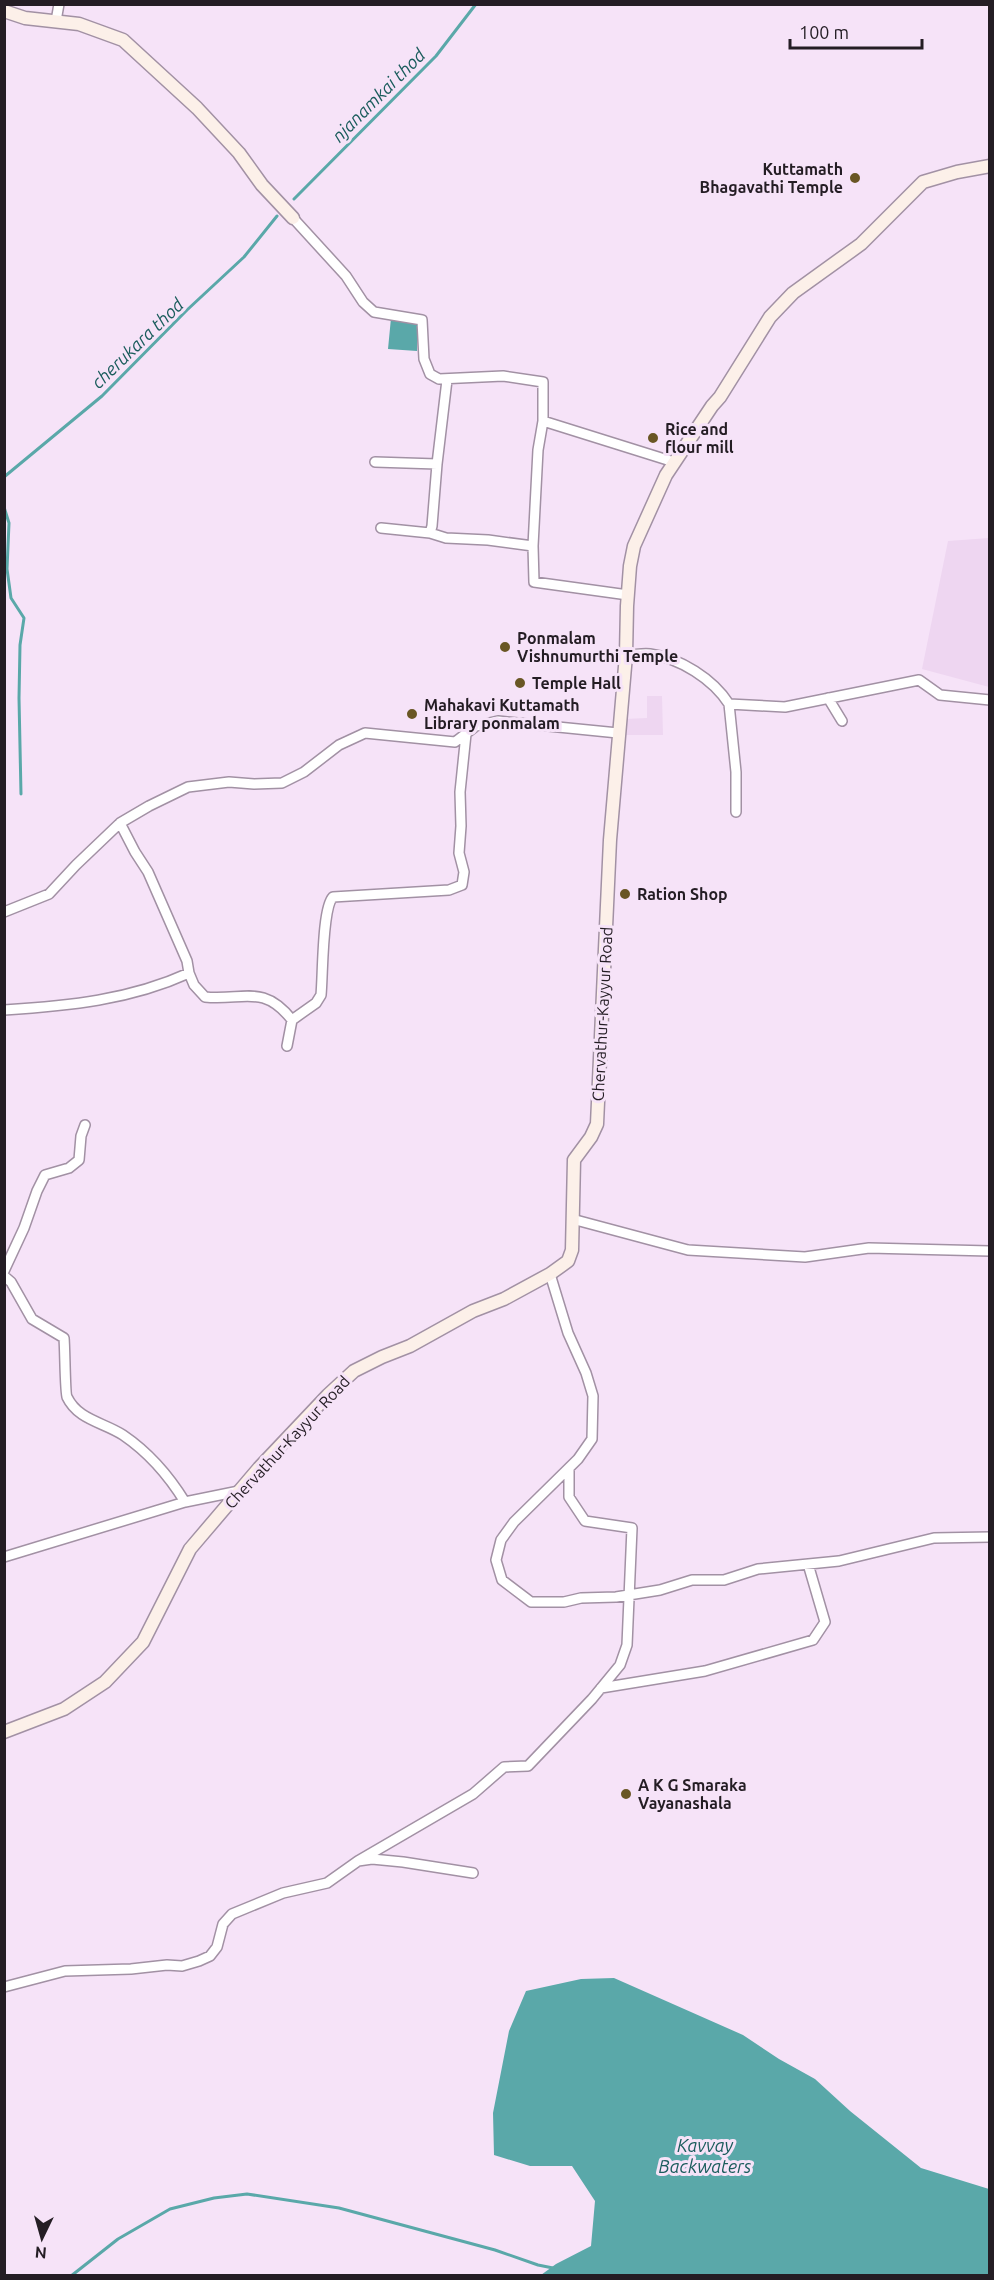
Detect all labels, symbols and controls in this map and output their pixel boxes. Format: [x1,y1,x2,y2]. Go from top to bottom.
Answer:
scale bar [790,12,922,50]
text: 100 m [799,22,849,42]
water label: njanamkai thod [327,44,429,146]
place label: Kuttamath Bhagavathi Temple [700,160,843,196]
marker: Kuttamath Bhagavathi Temple [848,171,862,185]
water label: cherukara thod [87,293,188,392]
place label: Rice and flour mill [665,420,734,456]
marker: Rice and flour mill [646,431,660,445]
place label: Ponmalam Vishnumurthi Temple [517,629,678,665]
marker: Ponmalam Vishnumurthi Temple [498,640,512,654]
place label: Temple Hall [532,674,621,692]
marker: Temple Hall [513,676,527,690]
place label: Mahakavi Kuttamath Library ponmalam [424,696,580,732]
marker: Mahakavi Kuttamath Library ponmalam [405,707,419,721]
place label: Ration Shop [637,885,728,903]
marker: Ration Shop [618,887,632,901]
street label: Chervathur-Kayyur Road [588,926,616,1102]
street label: Chervathur-Kayyur Road [221,1372,353,1512]
place label: A K G Smaraka Vayanashala [638,1776,747,1812]
marker: A K G Smaraka Vayanashala [619,1787,633,1801]
water label: Kavvay Backwaters [659,2135,752,2176]
north arrow [12,2208,72,2268]
text: N [34,2243,47,2262]

